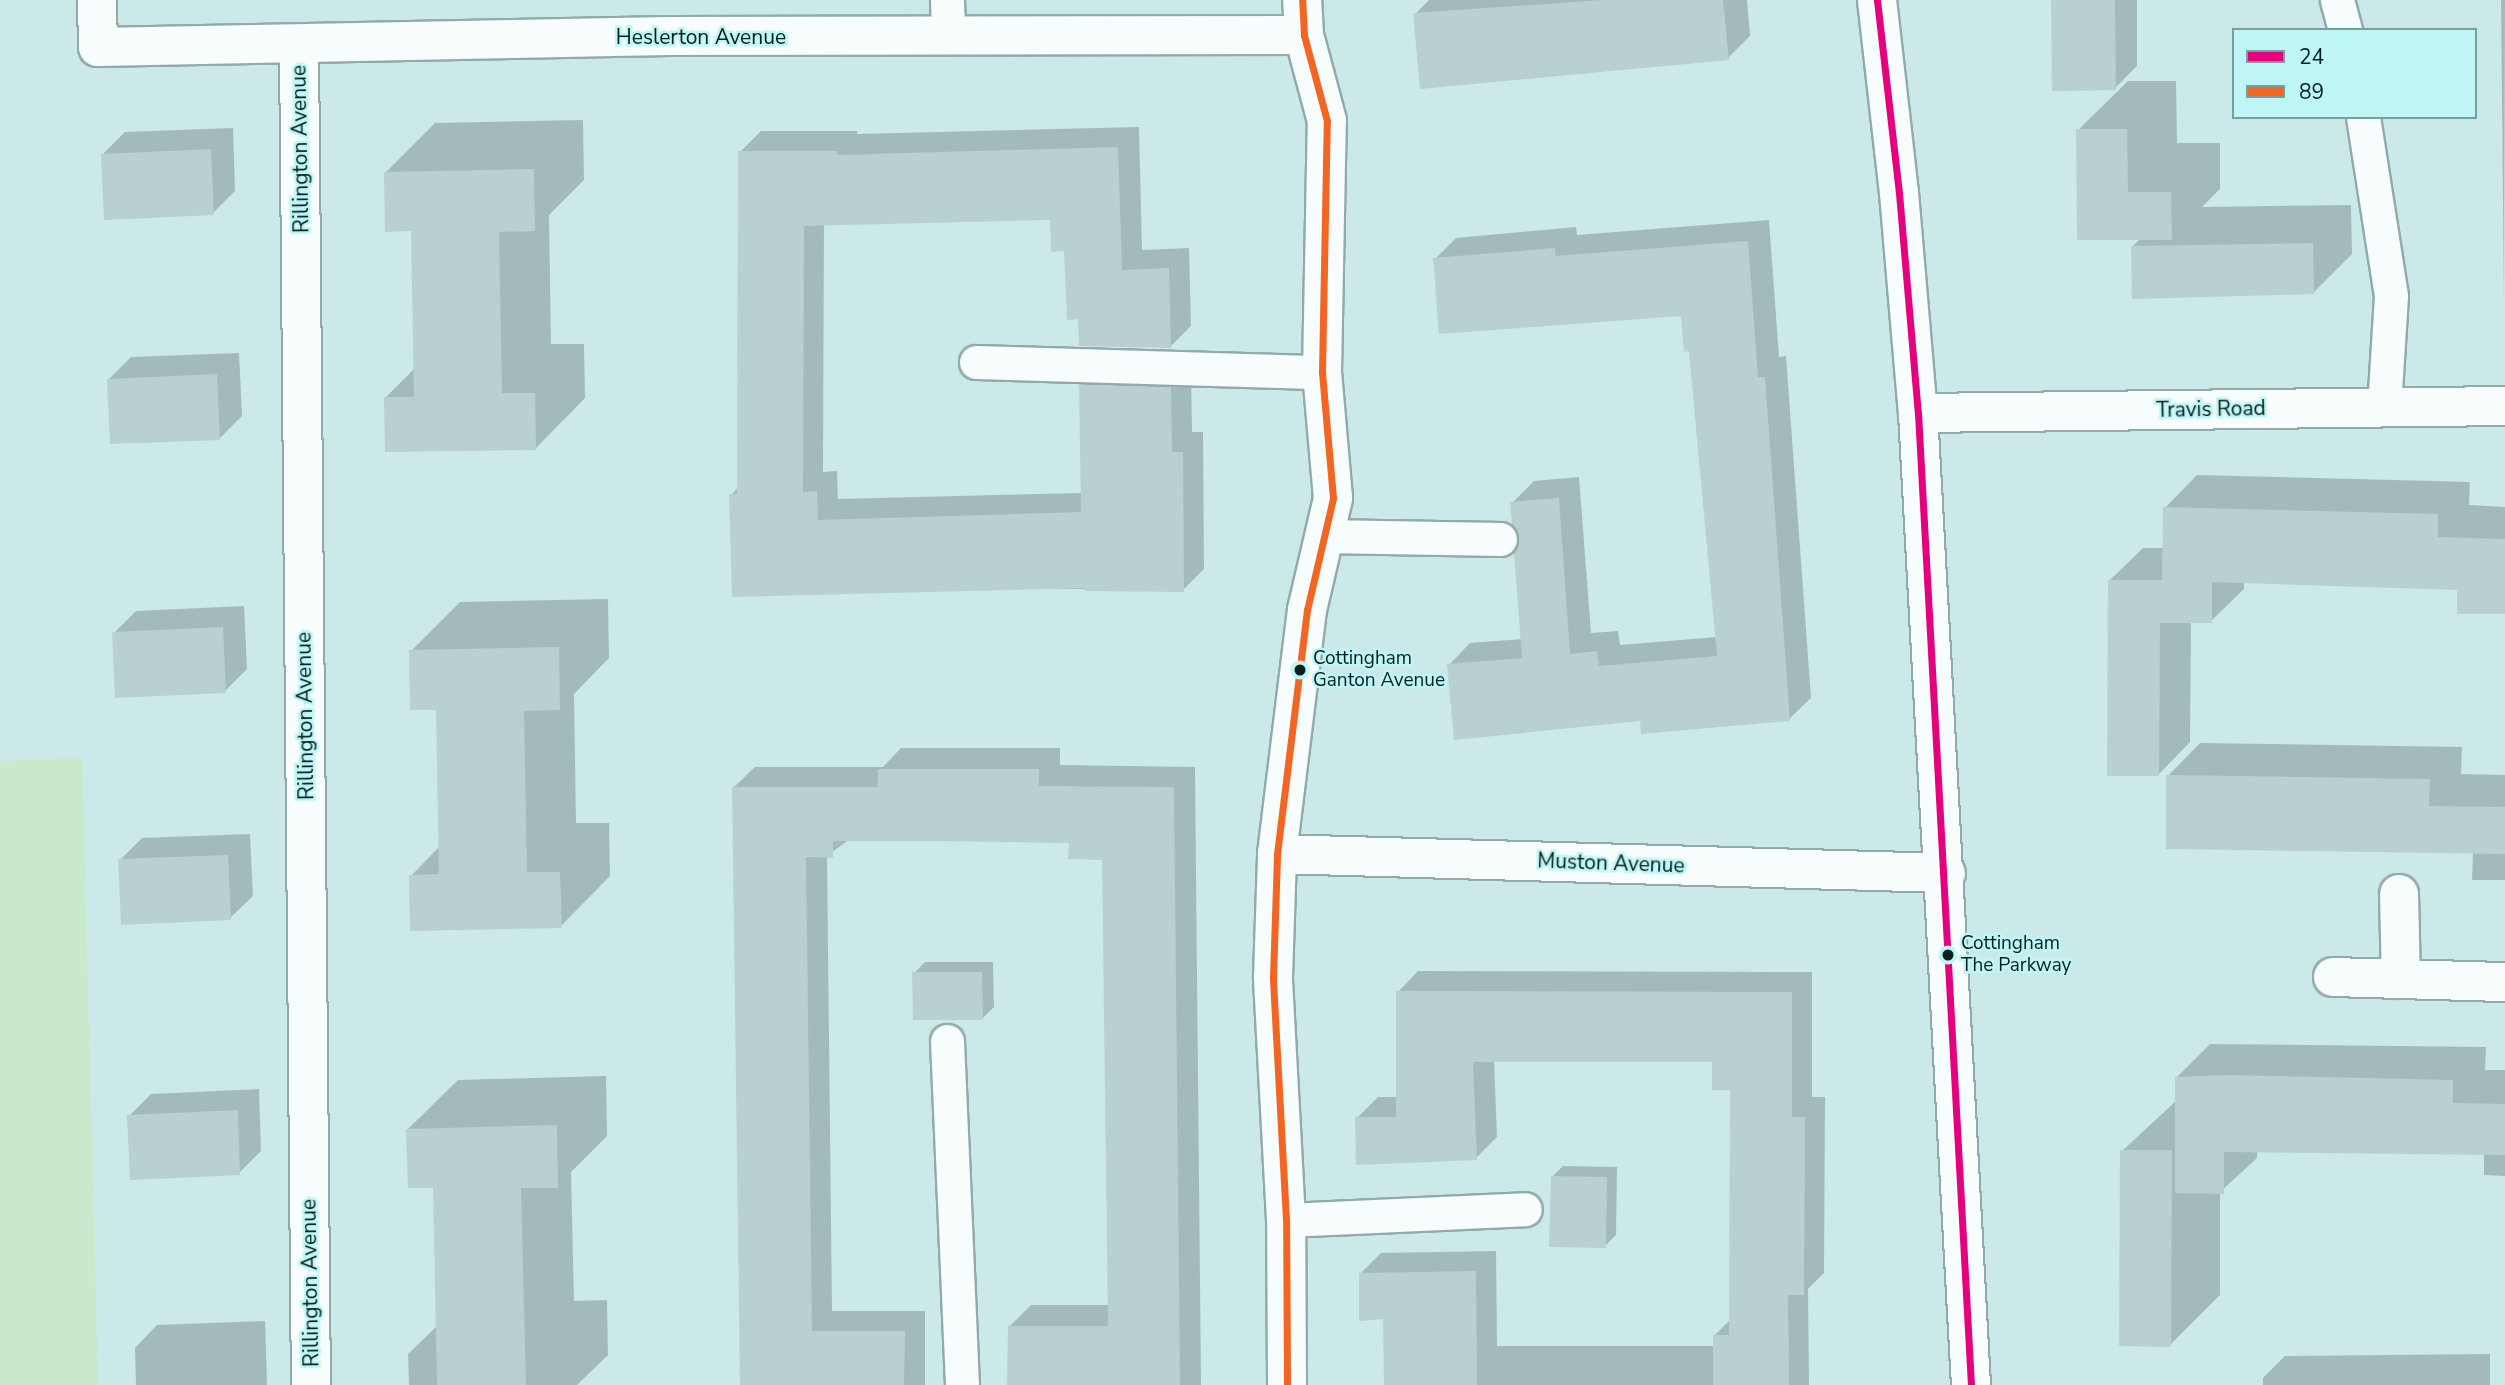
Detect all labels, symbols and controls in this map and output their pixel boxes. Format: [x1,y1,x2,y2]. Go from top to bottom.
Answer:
street label: Heslerton Avenue [616,24,786,50]
legend [2232,28,2477,119]
text: 24 [2299,43,2324,71]
street label: Rillington Avenue [286,65,314,233]
text: 89 [2299,78,2324,106]
street label: Travis Road [2156,395,2266,423]
street label: Rillington Avenue [291,632,319,800]
place label: Cottingham Ganton Avenue [1313,648,1445,692]
marker: Cottingham Ganton Avenue [1293,663,1307,677]
street label: Muston Avenue [1537,848,1685,878]
place label: Cottingham The Parkway [1961,933,2071,977]
marker: Cottingham The Parkway [1941,948,1955,962]
street label: Rillington Avenue [296,1199,324,1367]

